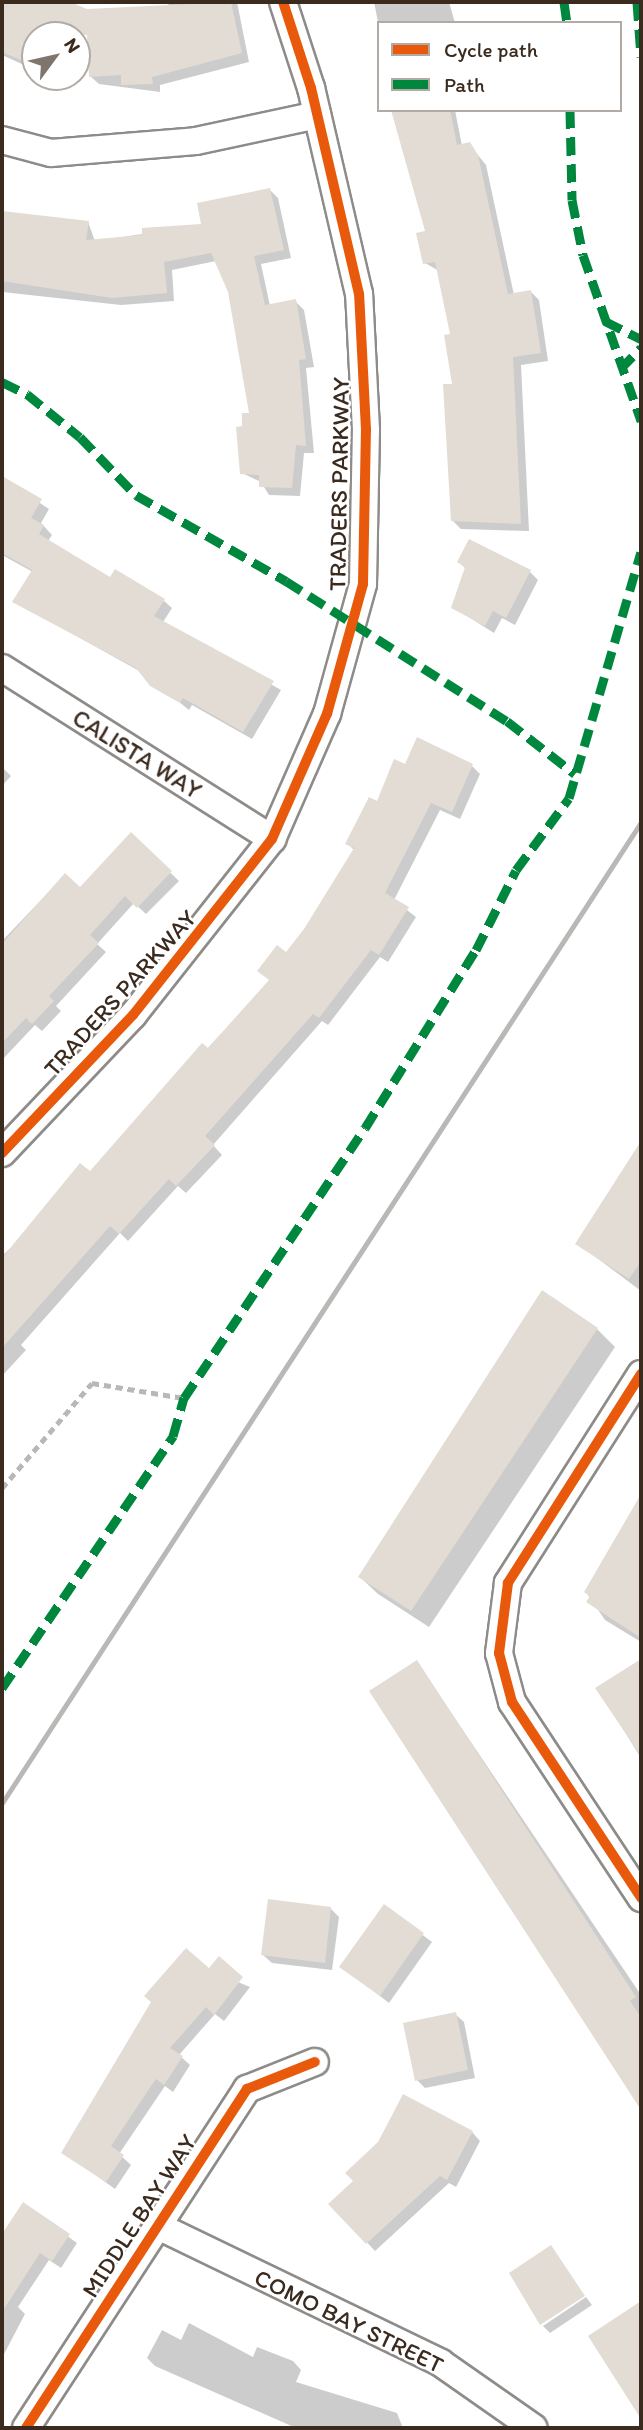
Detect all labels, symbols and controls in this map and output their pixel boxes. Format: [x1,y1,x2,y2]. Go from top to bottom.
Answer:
north arrow [21,21,91,91]
legend [377,21,622,112]
text: N [59,34,85,57]
text: Cycle path [444,37,538,62]
text: Path [444,72,485,97]
street label: TRADERS PARKWAY [323,377,355,591]
street label: CALISTA WAY [67,703,207,805]
street label: TRADERS PARKWAY [38,904,202,1082]
street label: MIDDLE BAY WAY [75,2129,203,2303]
street label: COMO BAY STREET [250,2263,448,2379]

